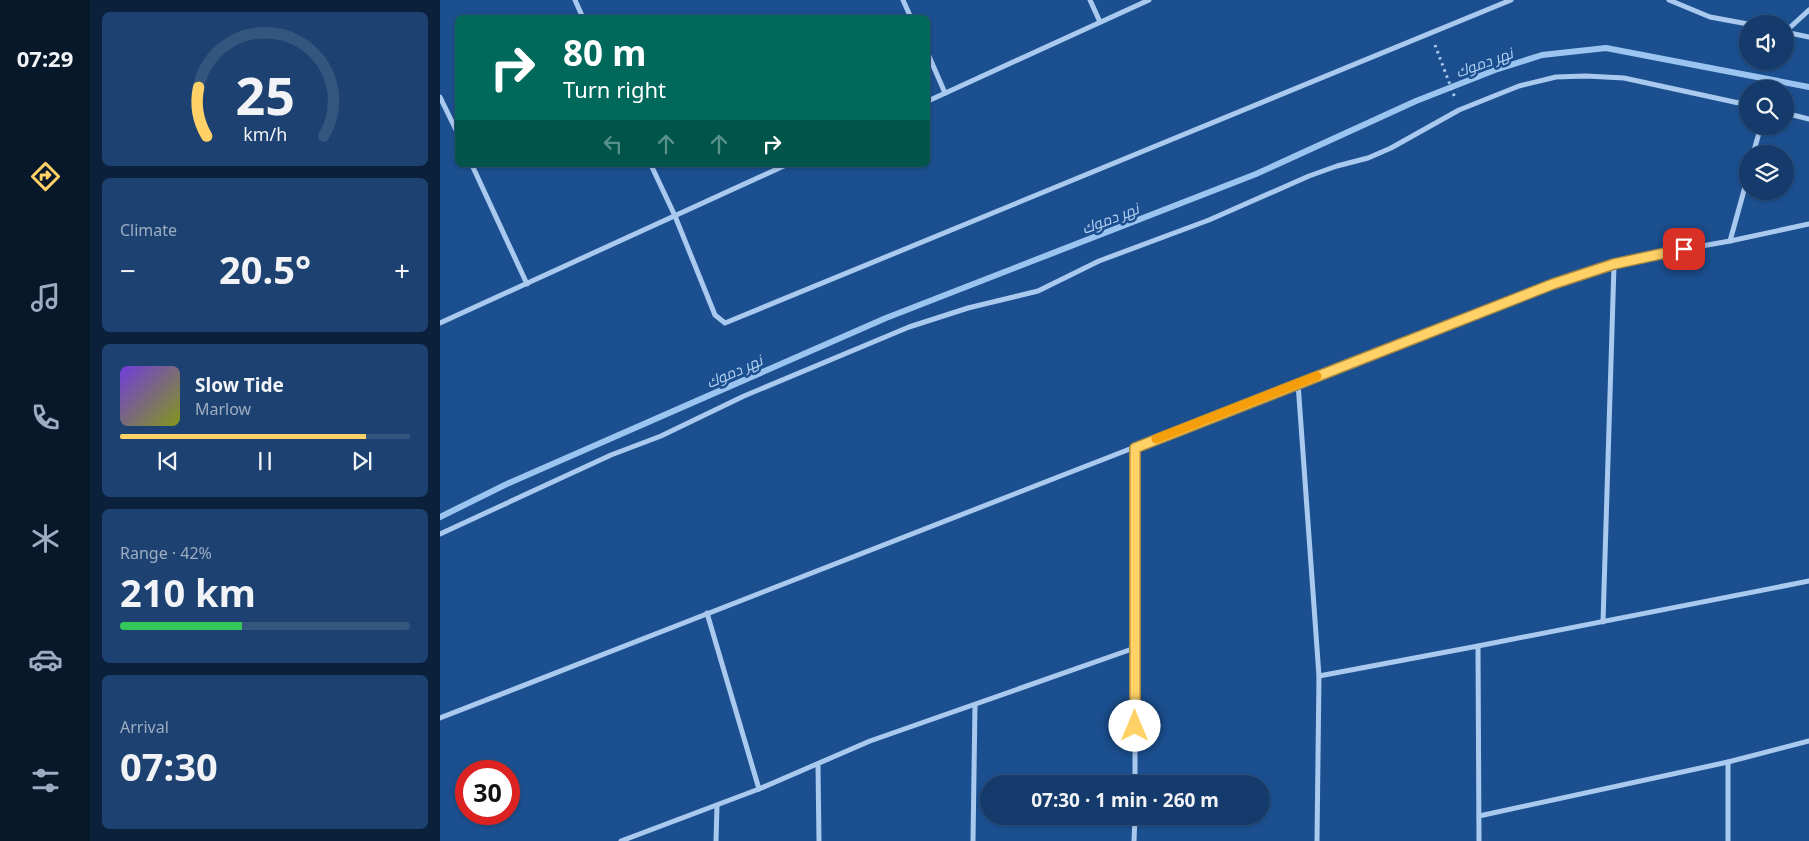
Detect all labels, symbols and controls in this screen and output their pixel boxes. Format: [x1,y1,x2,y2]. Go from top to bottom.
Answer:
map controls [1739,15,1794,200]
button: sound [1739,15,1794,70]
text: 80 m [563,29,646,76]
icon: right [480,35,545,100]
water label: نهر دموك [1453,42,1517,82]
text: 07:29 [17,43,73,73]
text: 25 [235,59,295,130]
text: Turn right [563,74,666,104]
button: search [1739,80,1794,135]
text: km/h [243,122,287,146]
icon: left [599,130,627,158]
icon: ahead [652,130,680,158]
icon: ahead [705,130,733,158]
icon: right [758,130,786,158]
button: layers [1739,145,1794,200]
icon: directions [28,159,63,194]
water label: نهر دموك [1079,197,1143,238]
text: Climate [120,219,177,241]
pin [1663,228,1705,270]
icon: arrive [1670,235,1698,263]
text: 20.5° [219,243,311,295]
text: − [120,251,136,289]
text: + [394,251,410,289]
icon: music [28,280,63,315]
water label: نهر دموك [703,349,767,392]
text: Slow Tide [195,372,284,398]
text: Marlow [195,398,251,420]
icon: phone [28,400,63,435]
icon: previous [154,447,182,475]
icon: pause [251,447,279,475]
icon: next [348,447,376,475]
icon: climate [28,521,63,556]
text: Range · 42% [120,542,212,564]
text: 210 km [120,566,256,618]
icon: car [28,642,63,677]
position arrow [1108,699,1160,751]
text: Arrival [120,716,169,738]
text: 07:30 [120,740,218,792]
speed limit sign: 30 [455,760,520,825]
icon: filters [28,763,63,798]
text: 07:30 · 1 min · 260 m [1031,787,1219,813]

